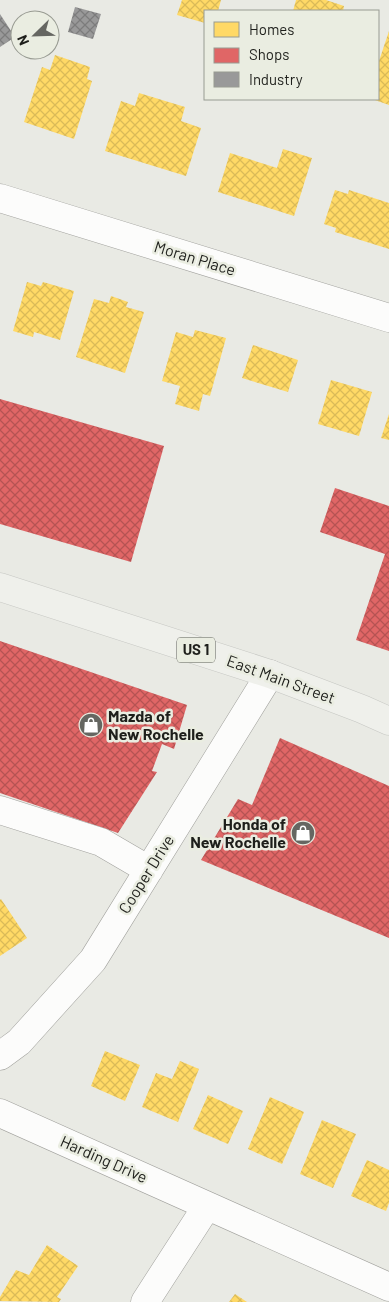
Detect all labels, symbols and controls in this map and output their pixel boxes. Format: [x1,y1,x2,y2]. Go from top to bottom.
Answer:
north arrow [10,10,60,60]
legend [204,10,379,100]
text: Homes [249,20,294,38]
text: N [13,33,32,48]
text: Shops [249,45,289,63]
text: Industry [249,70,303,88]
street label: Moran Place [152,236,238,279]
road number: US 1 [177,638,215,662]
street label: East Main Street [224,650,338,707]
place label: Mazda of New Rochelle [108,706,204,743]
shop icon: Mazda of New Rochelle [78,712,104,738]
place label: Honda of New Rochelle [190,814,286,851]
shop icon: Honda of New Rochelle [290,820,316,846]
street label: Cooper Drive [114,831,177,917]
street label: Harding Drive [58,1131,151,1186]

